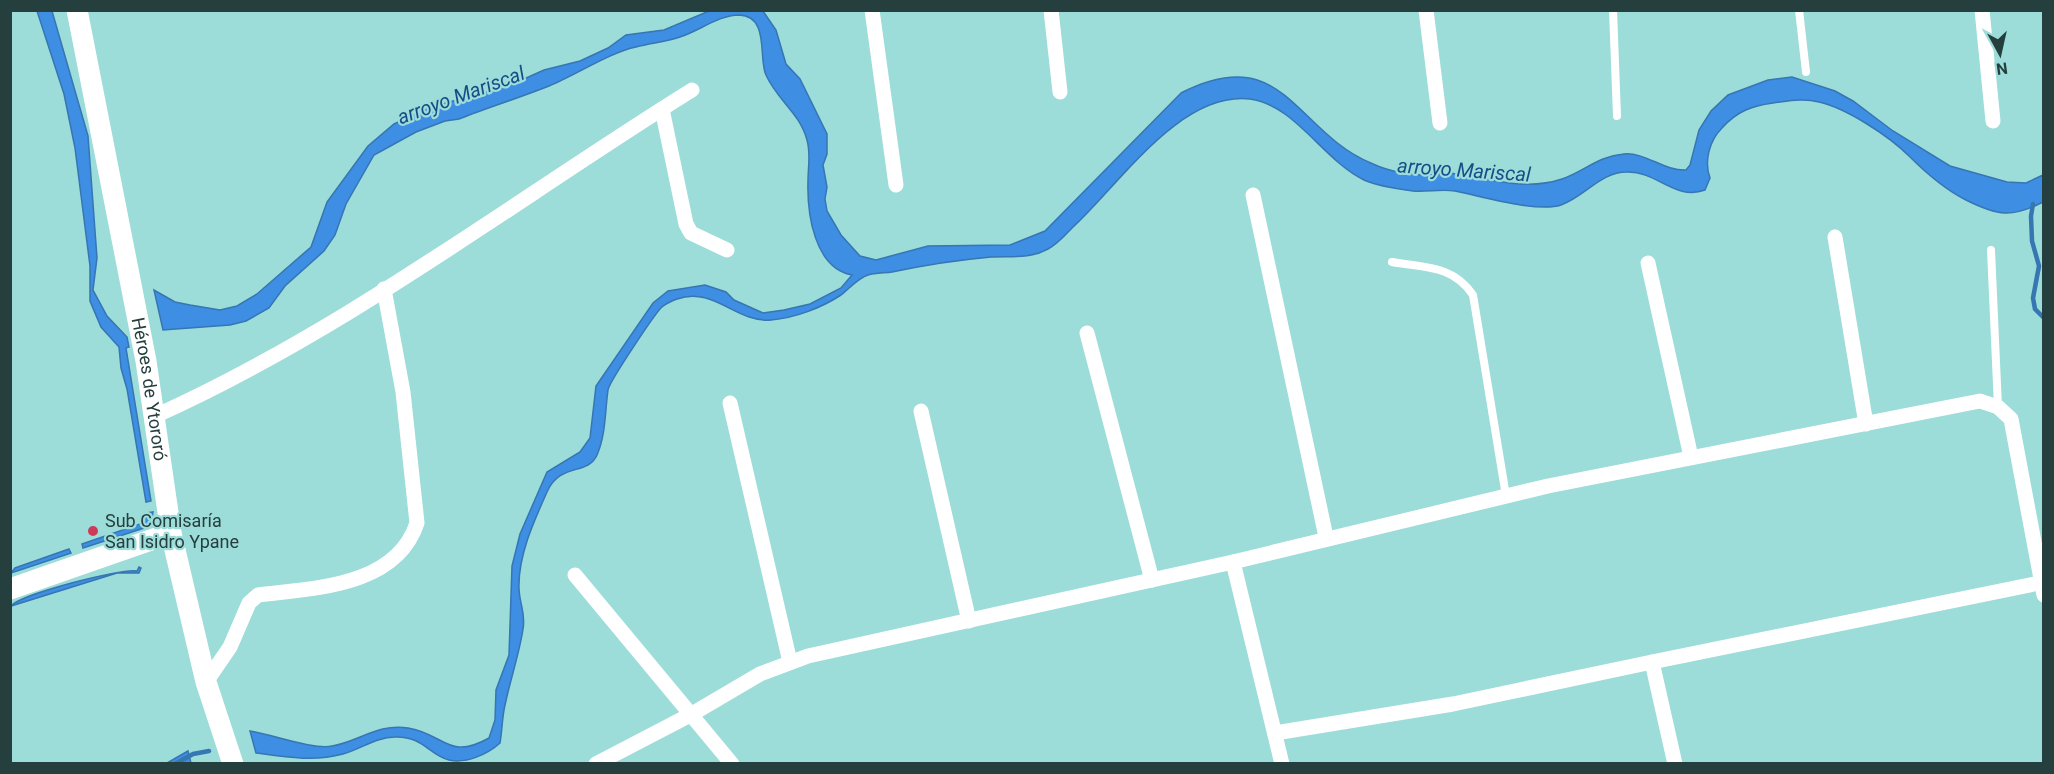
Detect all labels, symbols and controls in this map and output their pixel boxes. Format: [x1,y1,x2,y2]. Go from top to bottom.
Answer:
north arrow [1970,24,2030,84]
text: N [1995,58,2009,79]
water label: arroyo Mariscal [394,61,528,129]
water label: arroyo Mariscal [1396,153,1532,187]
street label: Héroes de Ytororó [128,315,171,462]
place label: Sub Comisaría San Isidro Ypane [105,510,239,552]
marker: Sub Comisaría San Isidro Ypane [86,524,100,538]

